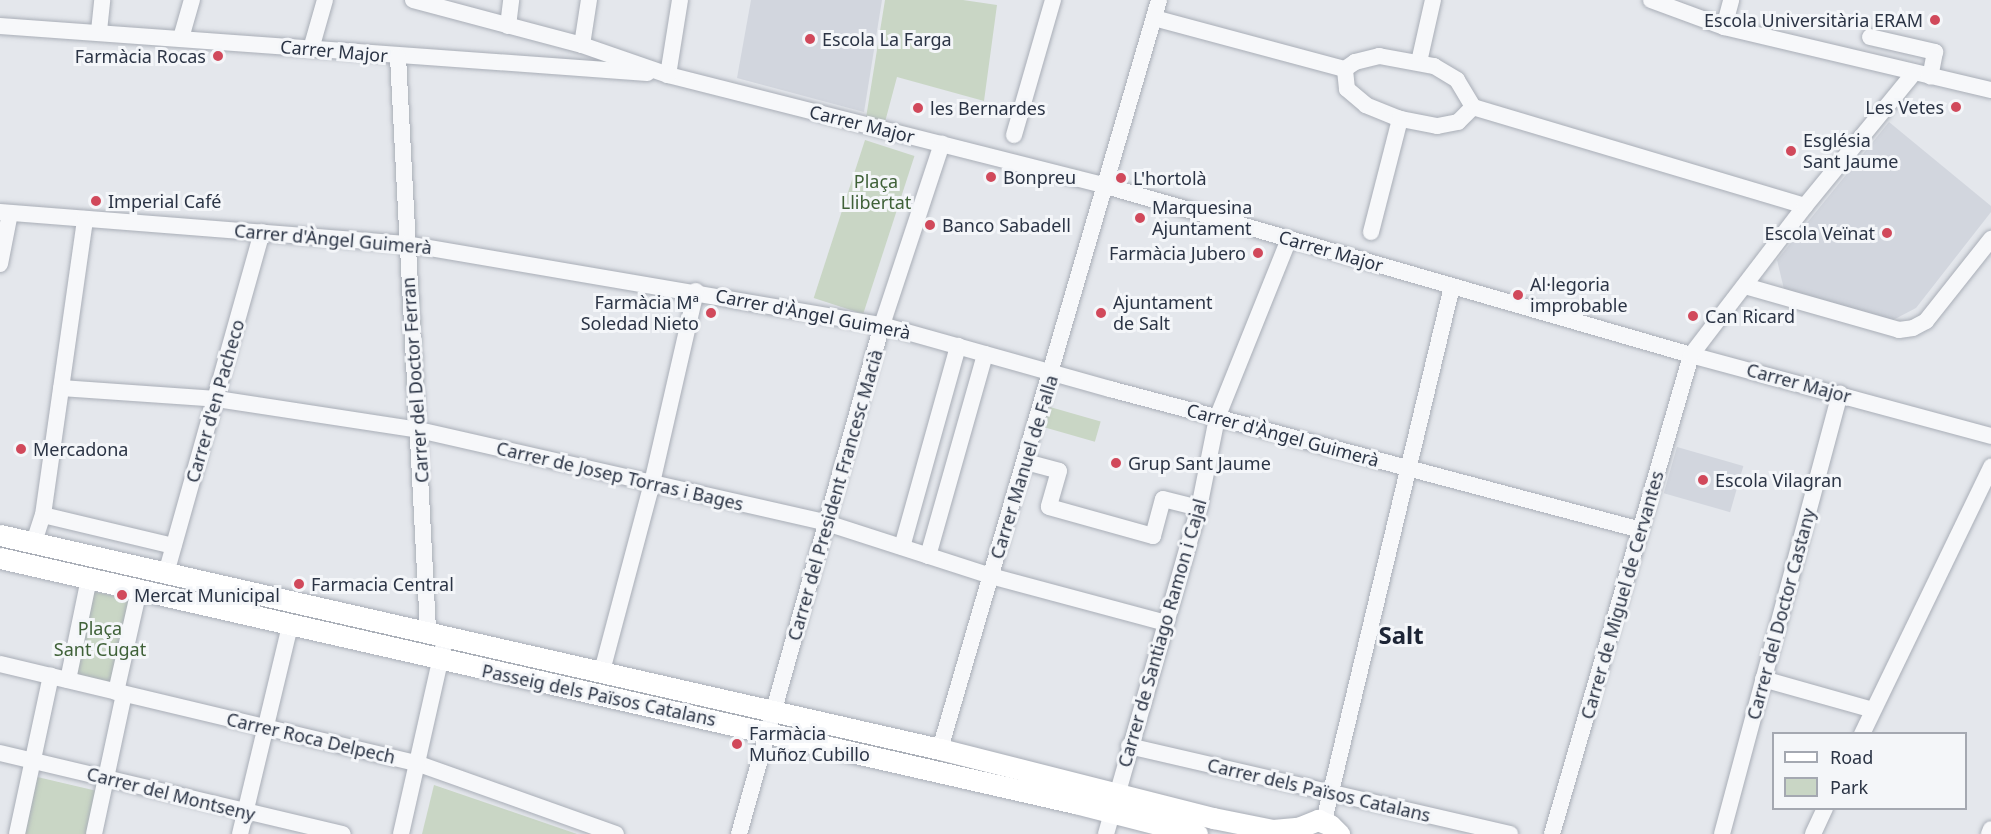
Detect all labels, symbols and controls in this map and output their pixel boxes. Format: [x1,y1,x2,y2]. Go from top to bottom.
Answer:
place label: Escola Universitària ERAM [1704,9,1923,31]
marker: Escola Universitària ERAM [1928,13,1942,27]
place label: Escola La Farga [822,28,952,50]
marker: Escola La Farga [803,32,817,46]
street label: Carrer Major [279,36,389,66]
place label: Farmàcia Rocas [75,45,206,67]
marker: Farmàcia Rocas [211,49,225,63]
place label: Les Vetes [1865,96,1944,118]
place label: les Bernardes [930,97,1046,119]
marker: Les Vetes [1949,100,1963,114]
street label: Carrer Major [807,101,917,147]
marker: les Bernardes [911,101,925,115]
place label: Església Sant Jaume [1803,130,1898,172]
marker: Església Sant Jaume [1784,144,1798,158]
place label: Bonpreu [1003,166,1076,188]
place label: L'hortolà [1133,167,1207,189]
marker: Bonpreu [984,170,998,184]
park label: Plaça Llibertat [841,171,911,213]
marker: L'hortolà [1114,171,1128,185]
place label: Imperial Café [108,190,221,212]
marker: Imperial Café [89,194,103,208]
place label: Marquesina Ajuntament [1152,197,1252,240]
marker: Marquesina Ajuntament [1133,211,1147,225]
place label: Banco Sabadell [942,214,1071,236]
marker: Banco Sabadell [923,218,937,232]
street label: Carrer d'Àngel Guimerà [233,220,433,258]
place label: Escola Veïnat [1764,222,1875,244]
street label: Carrer Major [1276,226,1386,276]
marker: Escola Veïnat [1880,226,1894,240]
place label: Farmàcia Jubero [1109,242,1246,264]
marker: Farmàcia Jubero [1251,246,1265,260]
place label: Al·legoria improbable [1530,274,1628,316]
street label: Carrer del Doctor Ferran [397,276,433,484]
street label: Carrer d'Àngel Guimerà [714,284,912,344]
marker: Al·legoria improbable [1511,288,1525,302]
place label: Farmàcia Mª Soledad Nieto [581,292,699,334]
place label: Ajuntament de Salt [1113,292,1213,334]
place label: Can Ricard [1705,305,1795,327]
marker: Farmàcia Mª Soledad Nieto [704,306,718,320]
marker: Ajuntament de Salt [1094,306,1108,320]
marker: Can Ricard [1686,309,1700,323]
street label: Carrer d'en Pacheco [181,317,249,485]
street label: Carrer del President Francesc Macià [783,347,887,643]
street label: Carrer Major [1744,359,1854,407]
street label: Carrer Manuel de Falla [986,372,1062,562]
street label: Carrer d'Àngel Guimerà [1184,399,1382,471]
street label: Carrer de Josep Torras i Bages [494,437,746,515]
place label: Mercadona [33,438,128,460]
marker: Mercadona [14,442,28,456]
place label: Grup Sant Jaume [1128,452,1271,474]
marker: Grup Sant Jaume [1109,456,1123,470]
street label: Carrer de Miguel de Cervantes [1576,468,1668,722]
place label: Escola Vilagran [1715,469,1842,491]
marker: Escola Vilagran [1696,473,1710,487]
street label: Carrer de Santiago Ramon i Cajal [1113,496,1211,770]
street label: Carrer del Doctor Castany [1742,506,1820,722]
place label: Farmacia Central [311,573,454,595]
marker: Farmacia Central [292,577,306,591]
place label: Mercat Municipal [134,584,280,606]
marker: Mercat Municipal [115,588,129,602]
park label: Plaça Sant Cugat [54,618,146,660]
district label: Salt [1378,621,1424,649]
street label: Passeig dels Països Catalans [480,660,718,730]
street label: Carrer Roca Delpech [224,708,398,768]
place label: Farmàcia Muñoz Cubillo [749,723,870,766]
legend [1772,732,1967,810]
marker: Farmàcia Muñoz Cubillo [730,737,744,751]
text: Road [1830,745,1873,769]
street label: Carrer dels Països Catalans [1205,754,1433,826]
street label: Carrer del Montseny [85,763,257,825]
text: Park [1830,775,1868,799]

